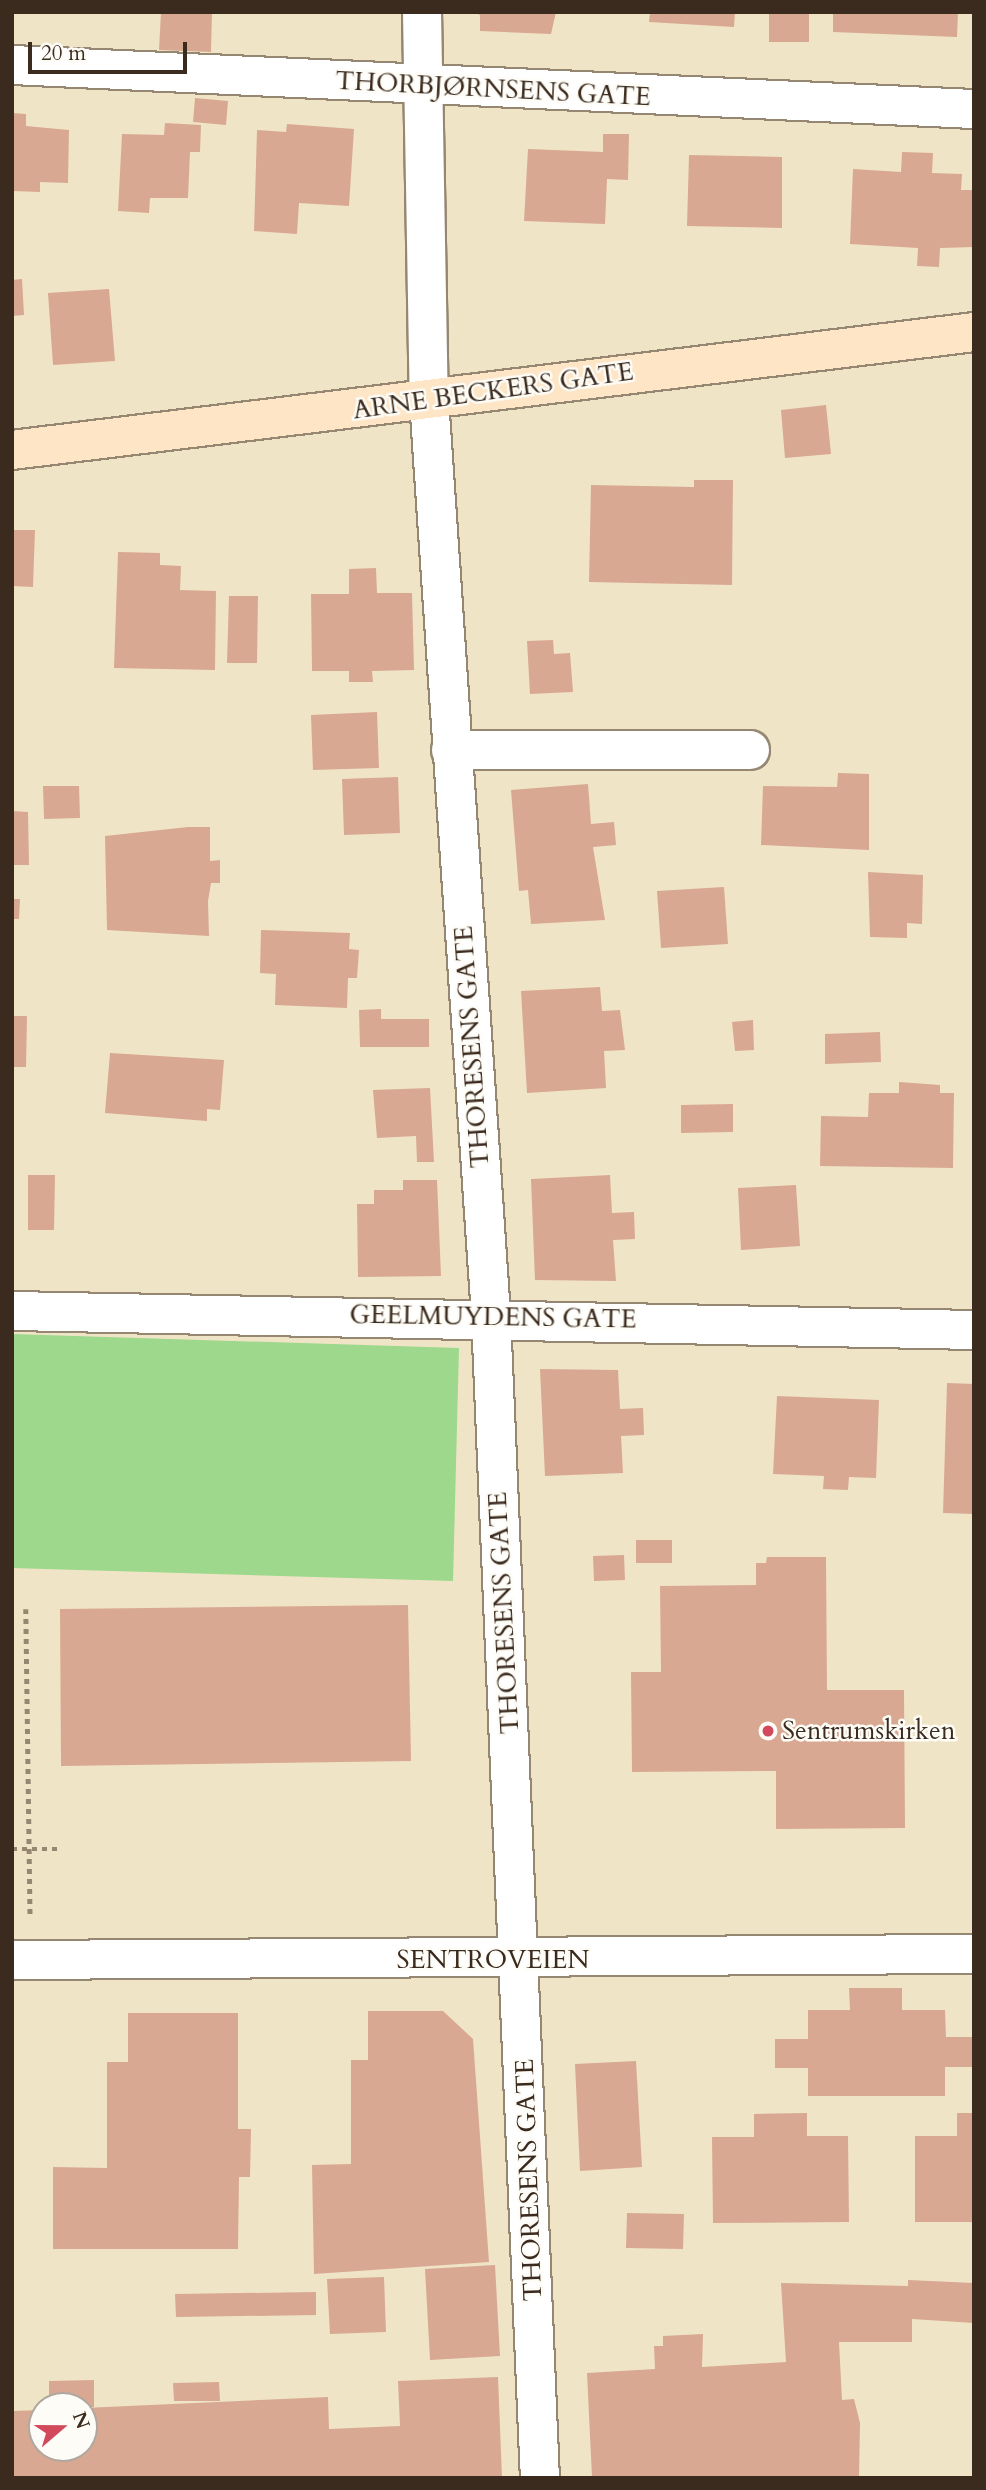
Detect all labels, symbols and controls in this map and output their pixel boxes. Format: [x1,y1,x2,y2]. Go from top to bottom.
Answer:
scale bar [32,28,191,72]
text: 20 m [41,39,86,68]
street label: THORBJØRNSENS GATE [334,65,652,113]
street label: ARNE BECKERS GATE [351,356,635,426]
street label: THORESENS GATE [448,925,496,1169]
street label: GEELMUYDENS GATE [349,1299,637,1335]
street label: THORESENS GATE [482,1491,526,1735]
place label: Sentrumskirken [782,1715,955,1747]
marker: Sentrumskirken [760,1723,776,1739]
street label: SENTROVEIEN [396,1944,590,1976]
street label: THORESENS GATE [509,2058,549,2302]
north arrow [28,2392,98,2462]
text: N [66,2408,96,2433]

